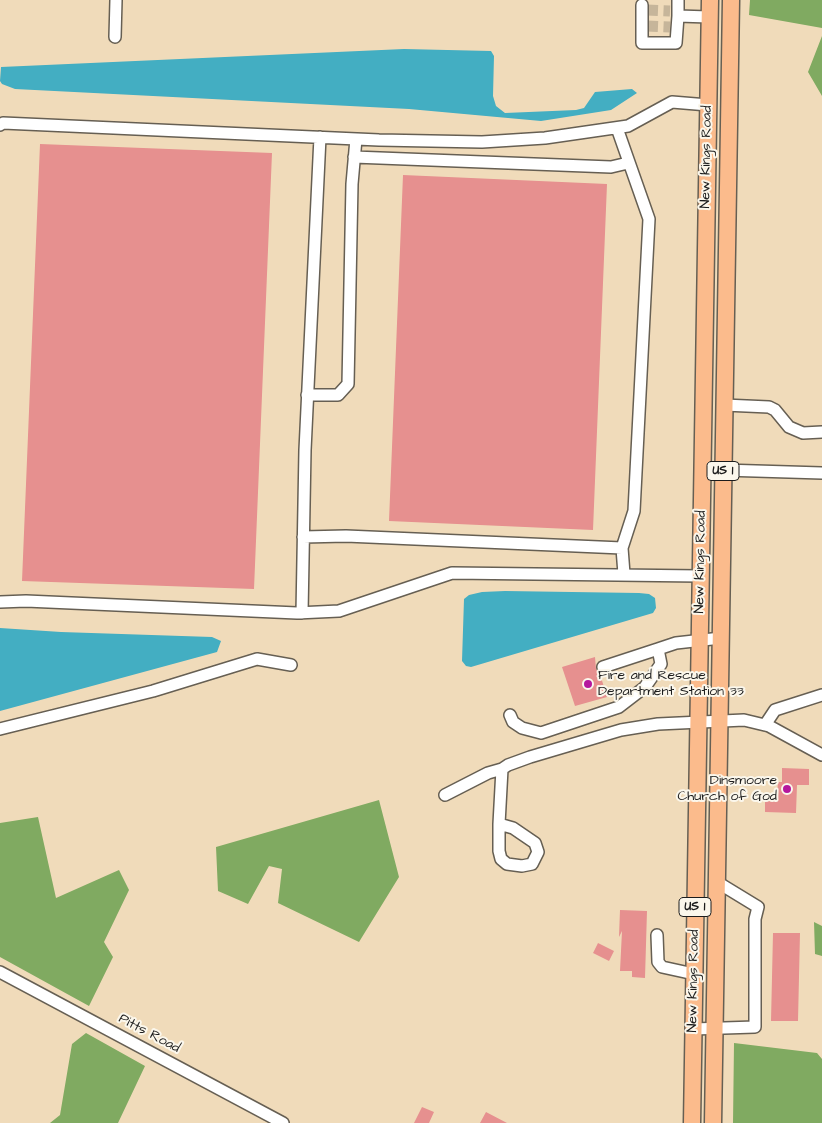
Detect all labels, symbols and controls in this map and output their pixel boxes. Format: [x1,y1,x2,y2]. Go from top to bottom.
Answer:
street label: New Kings Road [698,105,716,209]
road number: US 1 [707,462,739,481]
street label: New Kings Road [692,510,710,614]
place label: Fire and Rescue Department Station 33 [598,668,744,700]
marker: Fire and Rescue Department Station 33 [582,678,594,690]
place label: Dinsmoore Church of God [677,773,777,806]
marker: Dinsmoore Church of God [781,783,793,795]
road number: US 1 [679,898,711,916]
street label: New Kings Road [685,929,703,1033]
street label: Pitts Road [115,1011,183,1057]

